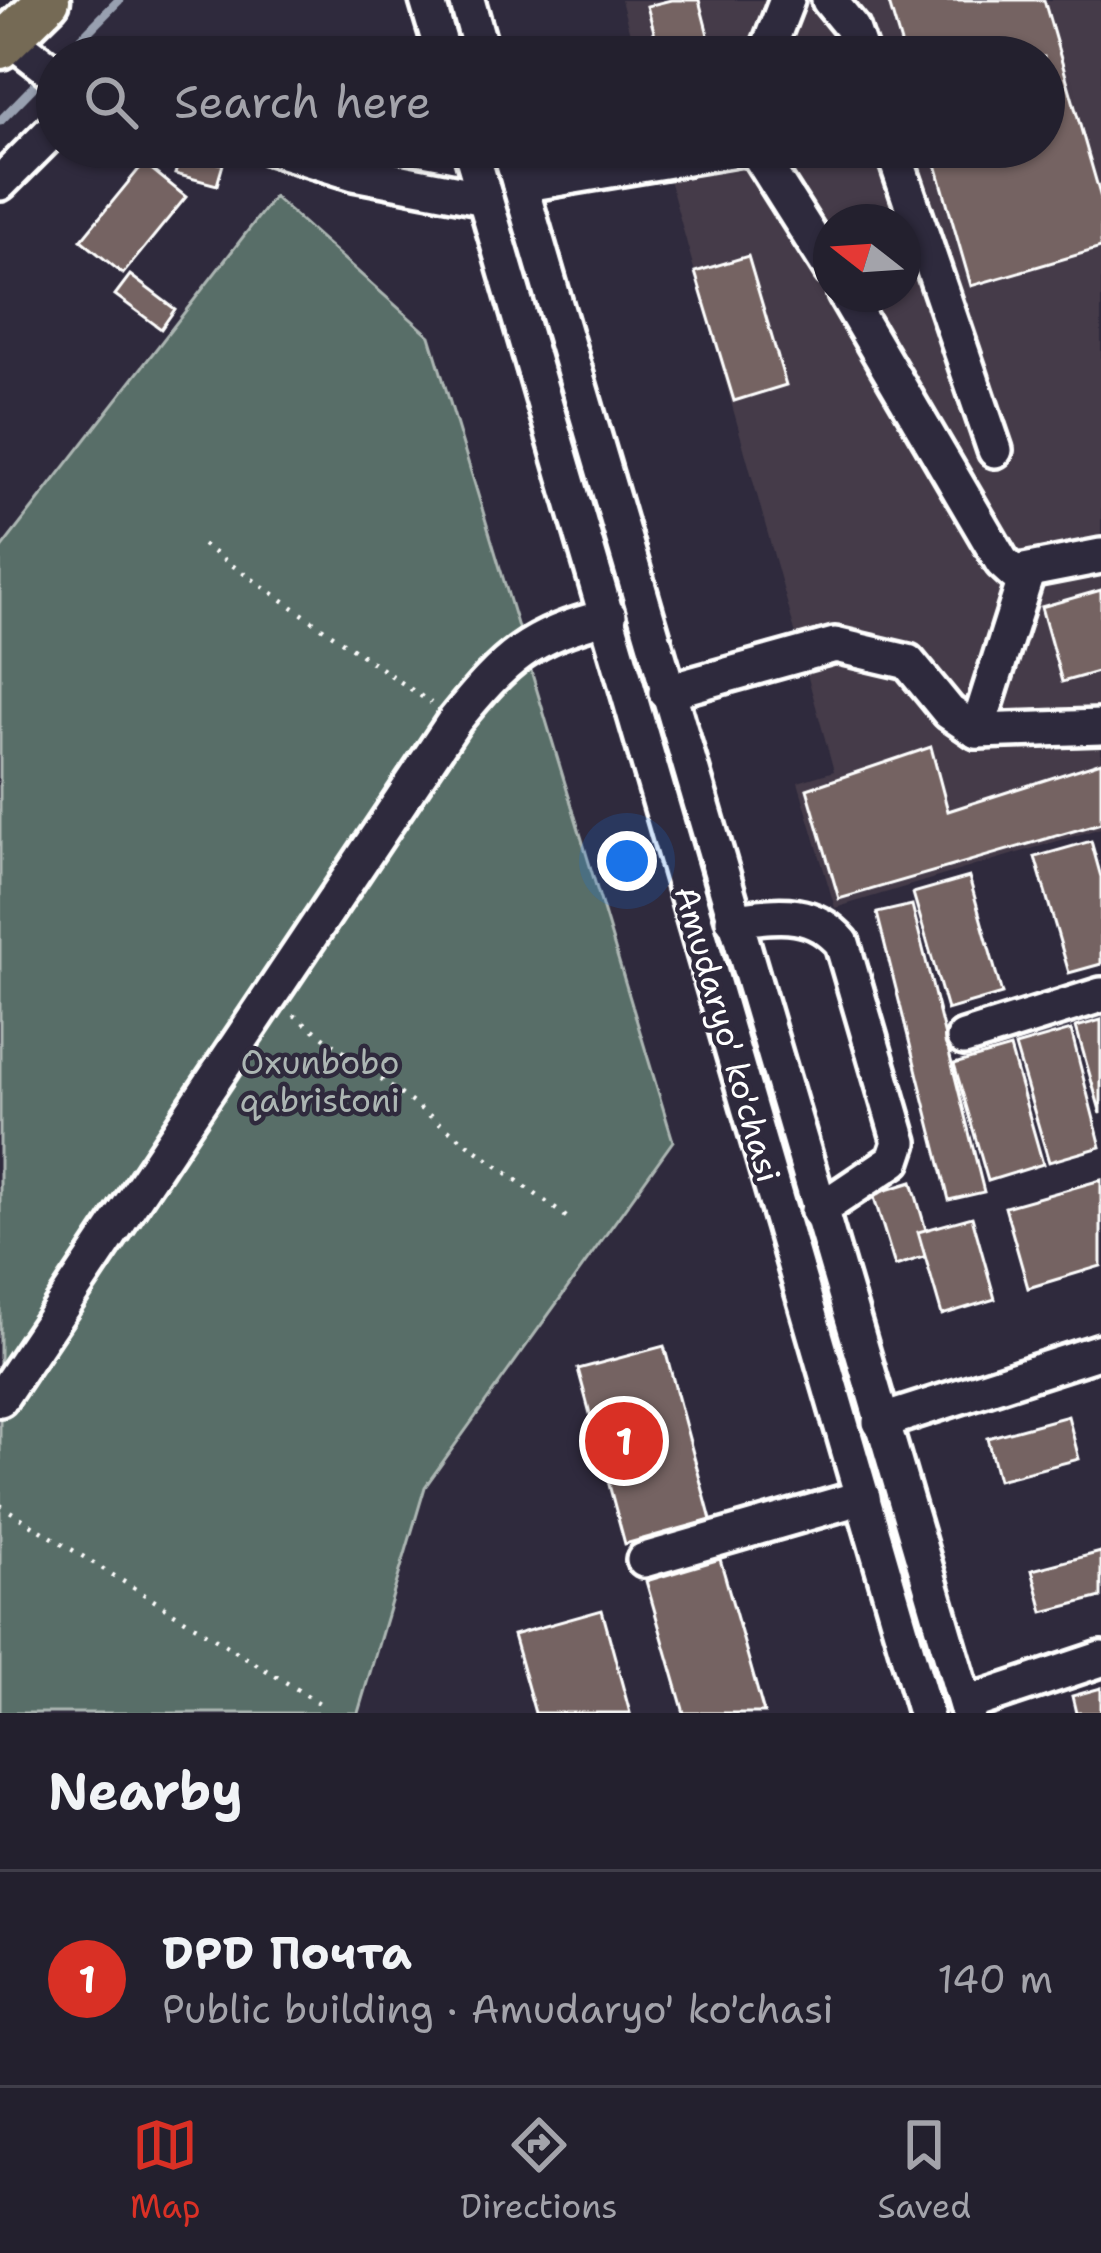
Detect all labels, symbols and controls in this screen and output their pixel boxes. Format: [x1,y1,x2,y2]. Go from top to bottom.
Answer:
search box [36,36,1065,168]
icon: search [78,69,144,135]
text: Search here [174,72,431,132]
north arrow [813,204,921,312]
your location [597,831,657,891]
street label: Amudaryo' ko'chasi [664,881,791,1188]
park label: Oxunbobo qabristoni [240,1040,400,1123]
pin: 1 [585,1396,663,1486]
text: Nearby [48,1757,243,1825]
text: DPD Почта [162,1923,412,1983]
text: 1 [78,1953,96,2005]
text: 140 m [937,1953,1053,2005]
text: Public building · Amudaryo' ko'chasi [162,1983,834,2035]
tab: Map [130,2112,201,2229]
tab: Directions [460,2112,618,2229]
tab: Saved [877,2112,971,2229]

